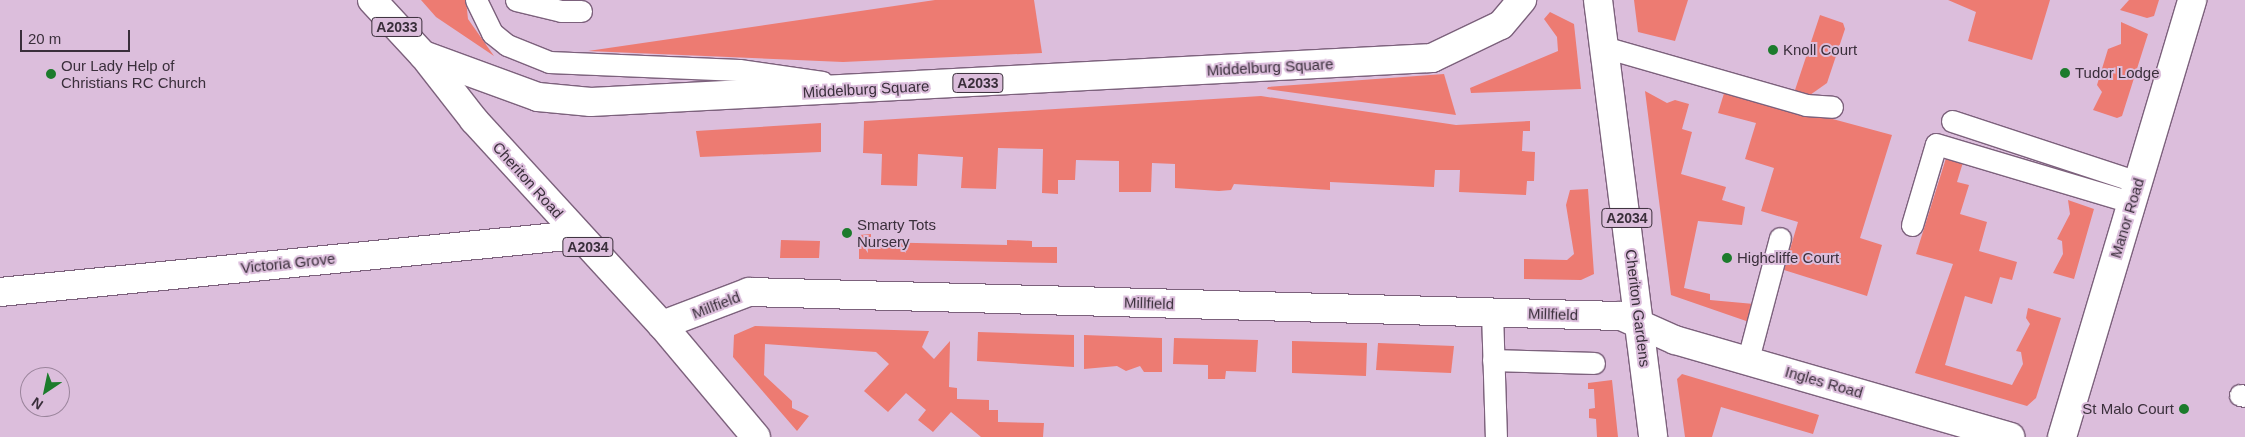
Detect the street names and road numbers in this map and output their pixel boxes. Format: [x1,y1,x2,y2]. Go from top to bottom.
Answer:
road number: A2033 [371,16,423,38]
street label: Middelburg Square [1206,55,1334,79]
road number: A2033 [952,72,1004,95]
street label: Middelburg Square [802,77,930,101]
street label: Cheriton Road [489,138,567,222]
street label: Manor Road [2106,176,2148,260]
road number: A2034 [1601,207,1653,230]
road number: A2034 [562,236,614,258]
street label: Cheriton Gardens [1622,248,1654,368]
street label: Victoria Grove [240,249,336,277]
street label: Millfield [689,288,743,322]
street label: Millfield [1124,293,1174,313]
street label: Millfield [1528,304,1578,324]
street label: Ingles Road [1783,362,1865,402]

